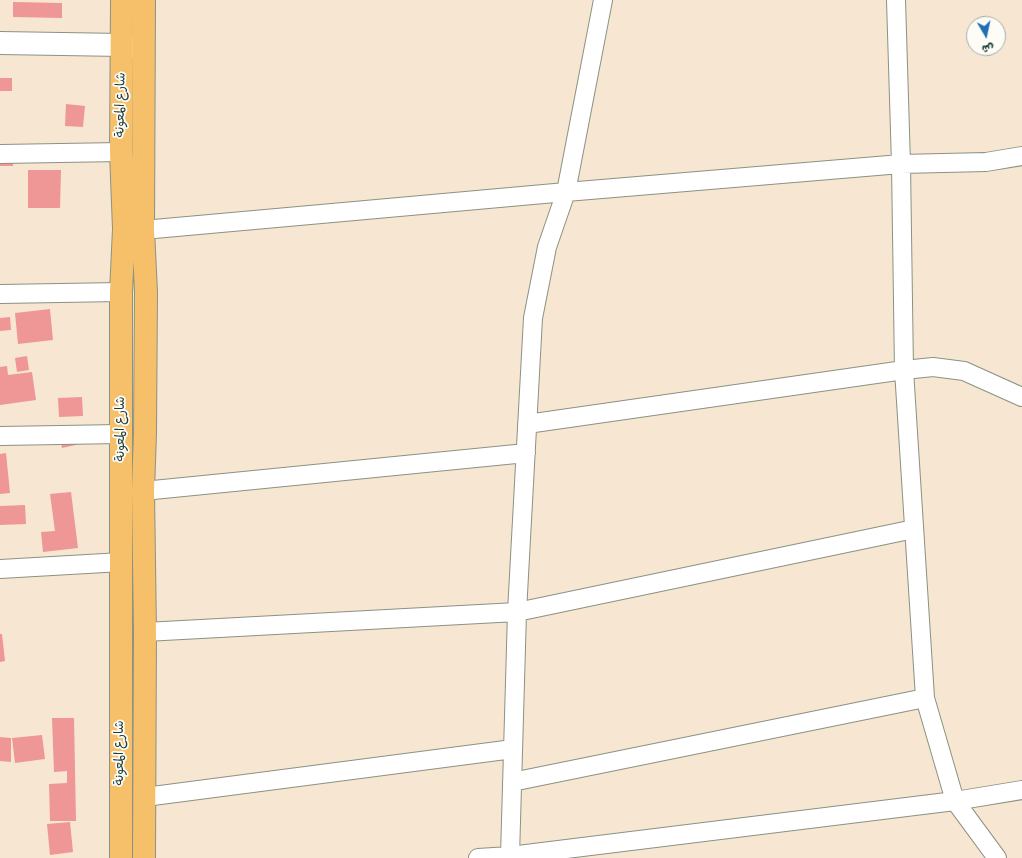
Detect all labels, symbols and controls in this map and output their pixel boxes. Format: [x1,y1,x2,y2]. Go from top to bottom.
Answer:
north arrow [966,16,1006,56]
text: ش [981,40,995,54]
street label: شارع المعونة [114,72,130,138]
street label: شارع المعونة [114,397,130,461]
street label: شارع المعونة [113,721,129,785]

